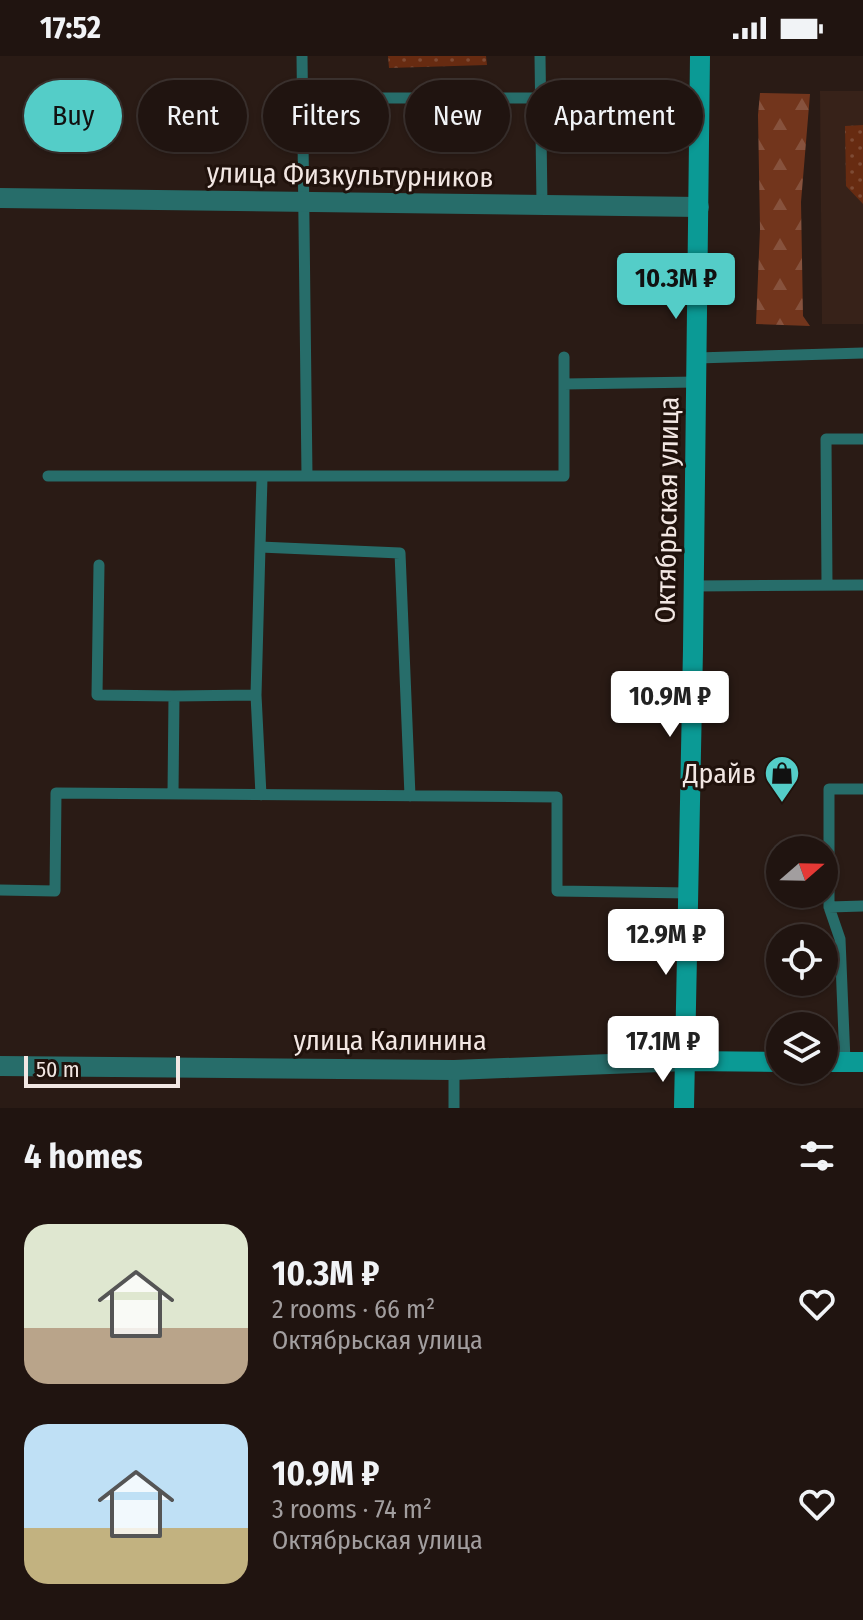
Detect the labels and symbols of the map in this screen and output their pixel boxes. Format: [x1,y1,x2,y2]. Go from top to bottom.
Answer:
street label: улица Физкультурников [206,156,494,194]
pin: 10.3M ₽ [602,253,750,321]
street label: Октябрьская улица [649,396,685,624]
pin: 10.9M ₽ [596,671,744,739]
shop icon: Драйв [763,754,801,804]
place label: Драйв [682,757,756,790]
north arrow [766,836,838,908]
pin: 12.9M ₽ [592,909,740,977]
pin: 17.1M ₽ [589,1016,737,1084]
street label: улица Калинина [293,1024,487,1057]
scale bar [24,1052,180,1088]

